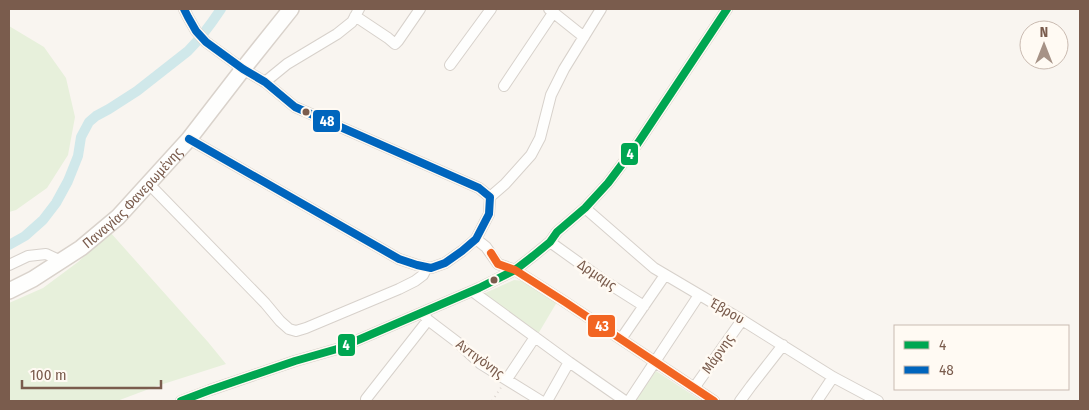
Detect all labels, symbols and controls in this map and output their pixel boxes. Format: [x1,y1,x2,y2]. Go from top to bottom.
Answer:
north arrow [1019,20,1069,70]
text: N [1040,24,1048,41]
unlabelled marker [301,107,311,117]
line badge: 48 [312,109,341,133]
text: 48 [320,113,335,130]
line badge: 4 [620,142,639,166]
street label: Παναγίας Φανερωμένης [79,144,186,252]
text: 4 [626,146,634,163]
street label: Δρμαμς [574,256,620,294]
unlabelled marker [489,275,499,285]
street label: Έβρου [707,294,747,328]
line badge: 43 [587,314,616,338]
text: 43 [595,318,609,335]
legend [894,325,1069,390]
street label: Μάρνης [698,331,738,377]
line badge: 4 [337,333,356,357]
street label: Αντιγόνης [453,336,508,382]
text: 4 [939,336,946,354]
text: 4 [342,337,350,354]
scale bar [22,358,161,390]
text: 48 [939,361,954,379]
text: 100 m [30,366,67,384]

